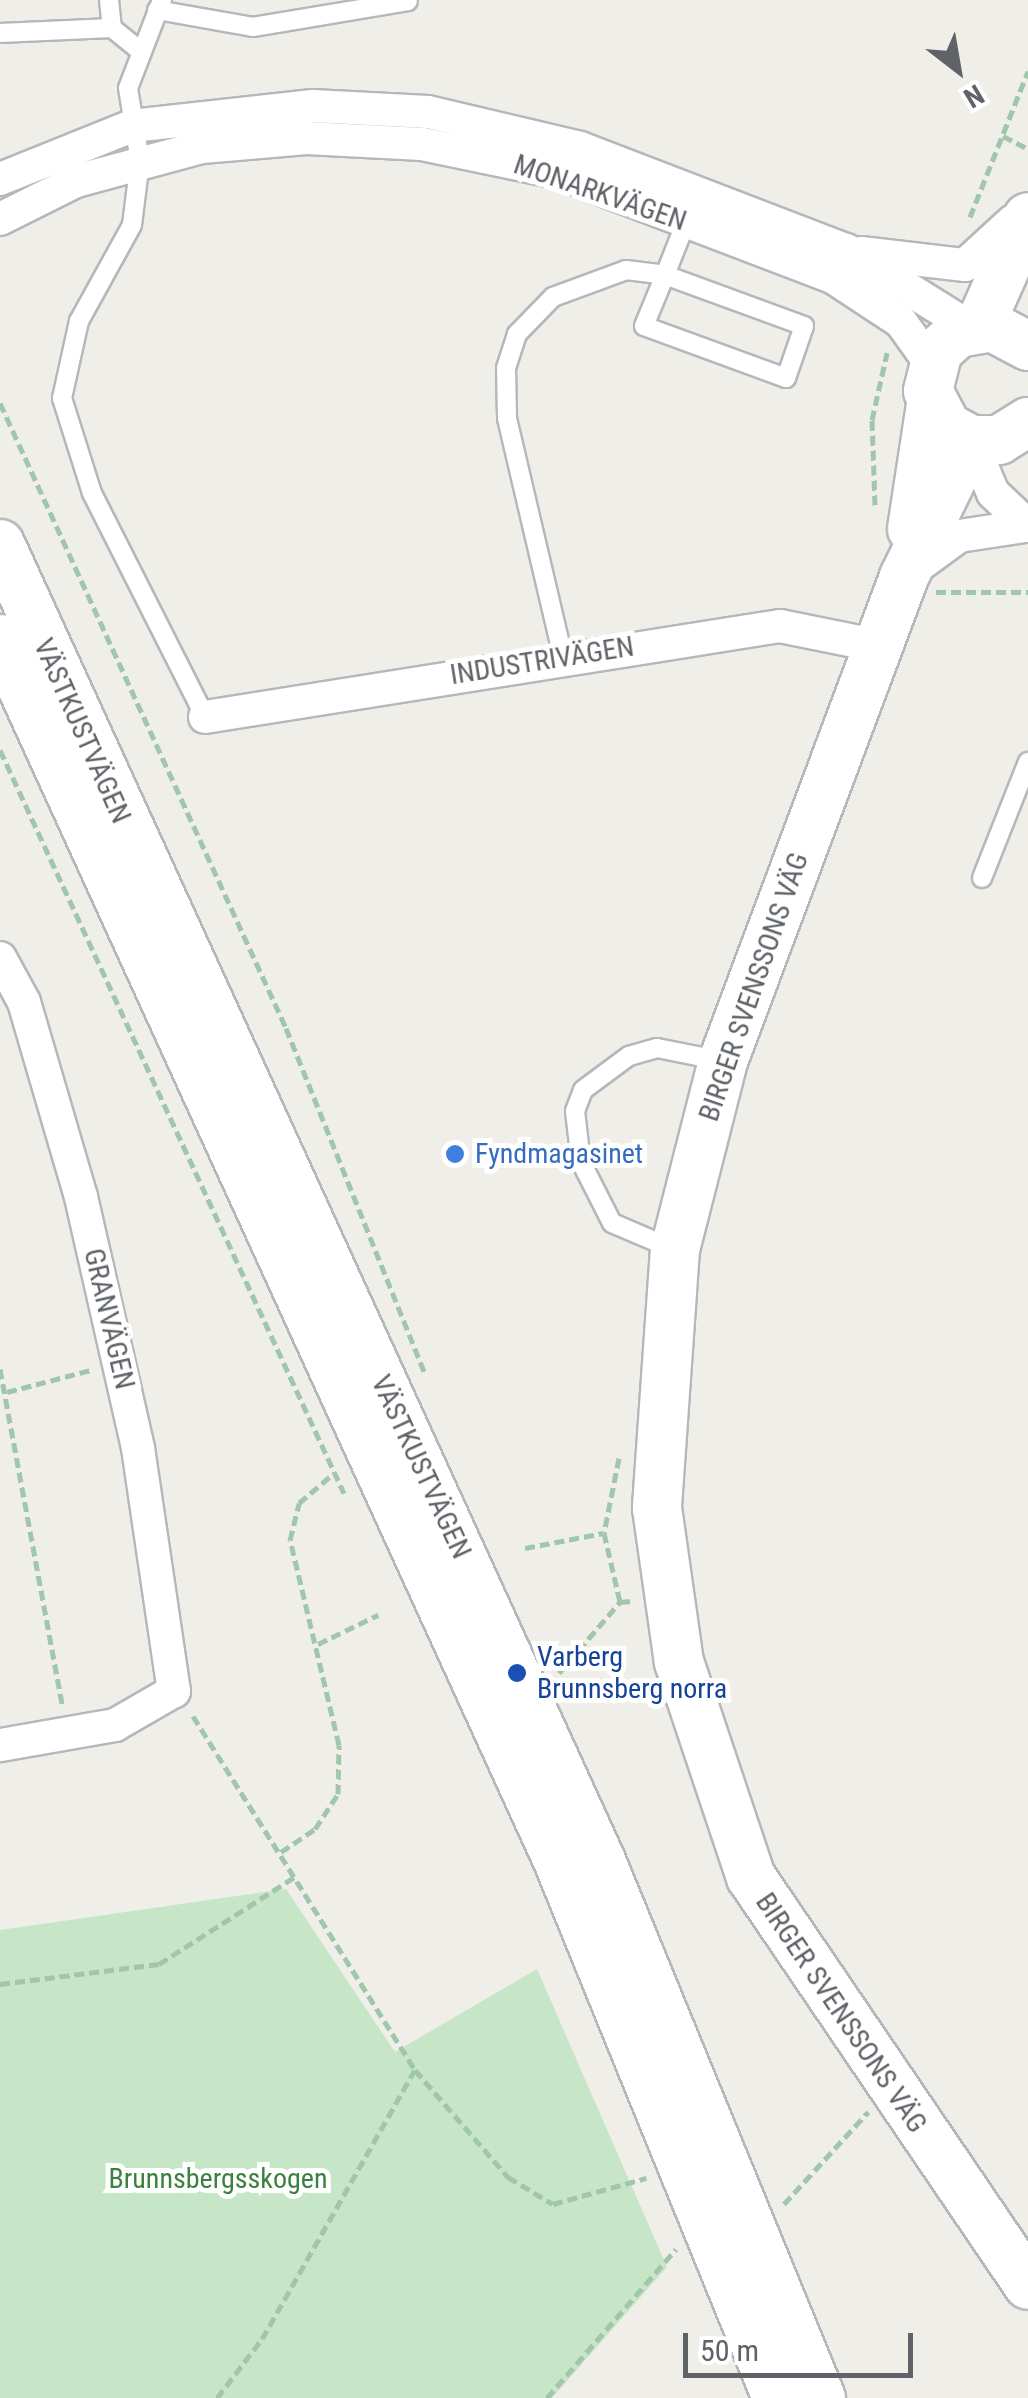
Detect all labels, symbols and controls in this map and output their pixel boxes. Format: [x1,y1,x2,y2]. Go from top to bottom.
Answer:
north arrow [908,20,1008,120]
text: N [958,78,990,115]
street label: MONARKVÄGEN [509,148,691,238]
street label: INDUSTRIVÄGEN [448,630,636,692]
street label: VÄSTKUSTVÄGEN [26,633,138,829]
street label: BIRGER SVENSSONS VÄG [692,848,816,1126]
place label: Fyndmagasinet [475,1137,643,1171]
marker: Fyndmagasinet [444,1143,466,1165]
street label: GRANVÄGEN [77,1245,141,1393]
street label: VÄSTKUSTVÄGEN [364,1370,478,1564]
place label: Varberg Brunnsberg norra [537,1640,727,1706]
marker: Varberg Brunnsberg norra [506,1662,528,1684]
street label: BIRGER SVENSSONS VÄG [748,1887,934,2139]
park label: Brunnsbergsskogen [109,2162,327,2196]
scale bar [688,2313,918,2375]
text: 50 m [700,2333,759,2368]

